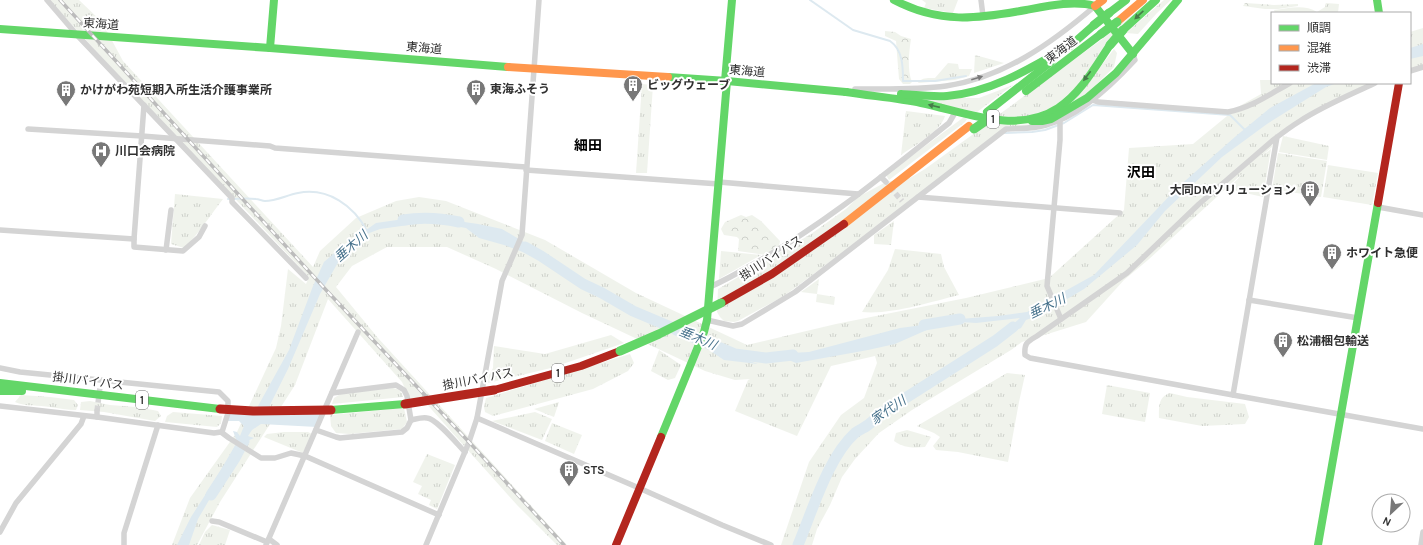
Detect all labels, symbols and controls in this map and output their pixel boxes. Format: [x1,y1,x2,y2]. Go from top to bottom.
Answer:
one-way arrow [1134,10,1144,20]
legend [1271,12,1411,84]
street label: 東海道 [83,16,119,32]
text: 順調 [1307,21,1331,35]
street label: 東海道 [1042,34,1080,66]
street label: 東海道 [405,39,443,57]
text: 混雑 [1307,41,1331,55]
text: 渋滞 [1307,61,1331,75]
street label: 東海道 [728,62,766,80]
one-way arrow [1083,71,1092,82]
building icon: ビッグウェーブ [622,74,644,102]
one-way arrow [971,75,983,81]
building icon: 東海ふそう [465,78,487,106]
place label: ビッグウェーブ [647,78,730,92]
building icon: かけがわ苑短期入所生活介護事業所 [55,79,77,107]
place label: 東海ふそう [490,82,550,96]
place label: かけがわ苑短期入所生活介護事業所 [80,83,272,97]
one-way arrow [928,102,940,108]
road number: 1 [987,110,999,128]
district label: 細田 [574,137,602,154]
hospital icon: 川口会病院 [90,140,112,168]
place label: 川口会病院 [115,144,175,158]
district label: 沢田 [1127,164,1155,181]
building icon: 大同DMソリューション [1299,179,1321,207]
place label: 大同DMソリューション [1170,183,1296,197]
water label: 垂木川 [331,226,372,264]
street label: 掛川バイパス [737,233,805,283]
building icon: ホワイト急便 [1321,242,1343,270]
place label: ホワイト急便 [1346,246,1418,260]
water label: 垂木川 [1026,290,1070,321]
water label: 垂木川 [677,323,721,353]
building icon: 松浦梱包輸送 [1272,330,1294,358]
place label: 松浦梱包輸送 [1297,334,1369,348]
road number: 1 [552,364,564,382]
street label: 掛川バイパス [441,365,515,393]
street label: 掛川バイパス [52,370,124,392]
road number: 1 [136,391,148,409]
water label: 家代川 [868,392,910,427]
building icon: STS [558,459,580,487]
place label: STS [583,463,605,477]
north arrow [1371,493,1411,533]
text: N [1380,514,1393,529]

